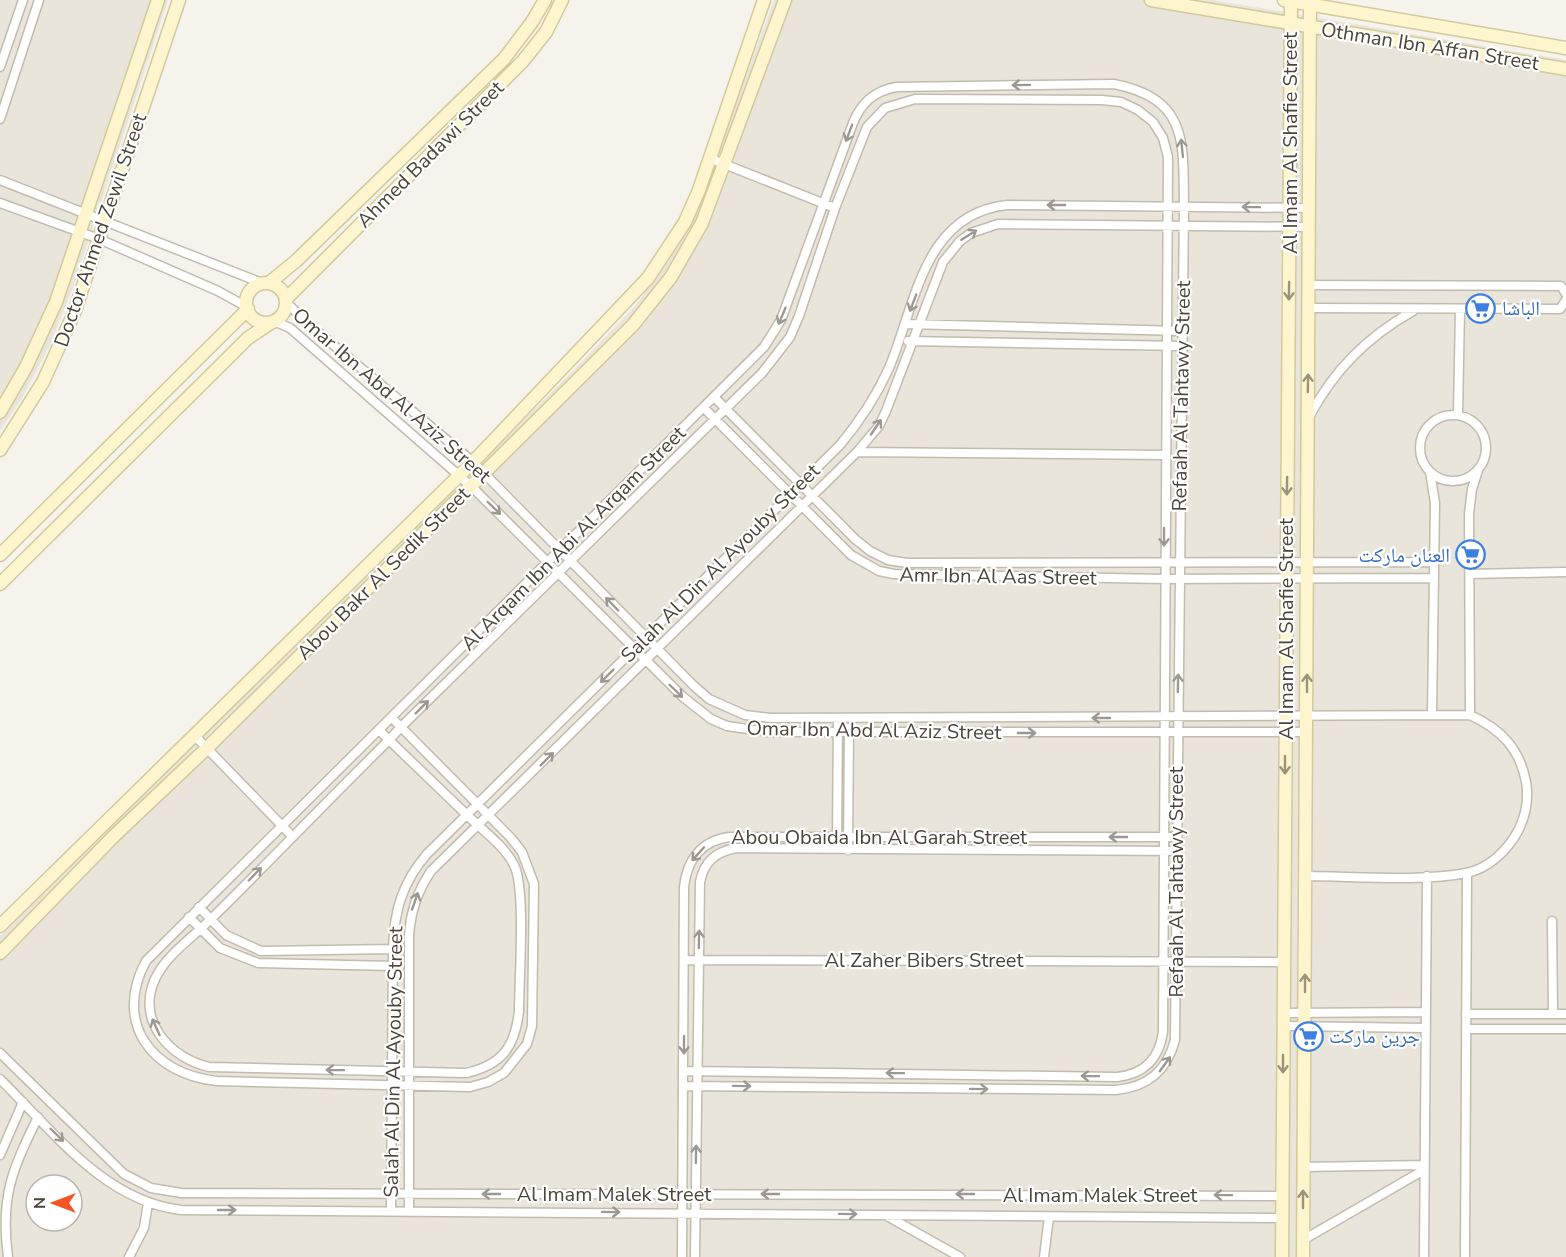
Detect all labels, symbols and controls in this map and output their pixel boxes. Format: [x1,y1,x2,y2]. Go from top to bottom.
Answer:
street label: Othman Ibn Affan Street [1319,16,1542,77]
street label: Al Imam Al Shafie Street [1277,31,1304,254]
street label: Ahmed Badawi Street [351,74,511,234]
one-way arrow [1011,79,1031,91]
street label: Doctor Ahmed Zewil Street [48,109,153,350]
one-way arrow [843,123,854,142]
one-way arrow [1176,138,1187,158]
one-way arrow [1046,199,1066,211]
one-way arrow [1241,201,1261,213]
one-way arrow [960,229,977,241]
street label: Refaah Al Tahtawy Street [1166,279,1197,512]
one-way arrow [1283,280,1295,300]
supermarket icon: الباشا [1465,292,1497,324]
one-way arrow [907,293,918,312]
place label: الباشا [1502,295,1540,322]
street label: Omar Ibn Abd Al Aziz Street [287,302,497,490]
one-way arrow [776,307,787,325]
one-way arrow [1302,373,1314,393]
street label: Al Arqam Ibn Abi Al Arqam Street [455,419,692,657]
one-way arrow [870,419,883,436]
street label: Salah Al Din Al Ayouby Street [615,457,826,669]
one-way arrow [1281,475,1293,495]
street label: Abou Bakr Al Sedik Street [291,480,477,666]
one-way arrow [486,501,501,516]
street label: Al Imam Al Shafie Street [1273,517,1300,740]
one-way arrow [1158,527,1170,547]
supermarket icon: العنان ماركت [1455,539,1487,571]
place label: العنان ماركت [1358,542,1450,569]
street label: Amr Ibn Al Aas Street [899,561,1098,592]
one-way arrow [605,597,619,612]
one-way arrow [600,668,615,683]
one-way arrow [1172,673,1183,693]
one-way arrow [1301,673,1312,693]
one-way arrow [669,683,684,698]
one-way arrow [415,699,430,714]
one-way arrow [1091,712,1111,723]
street label: Omar Ibn Abd Al Aziz Street [746,715,1003,746]
one-way arrow [1017,727,1037,739]
one-way arrow [540,752,554,767]
one-way arrow [1279,754,1290,774]
street label: Refaah Al Tahtawy Street [1163,766,1190,997]
street label: Abou Obaida Ibn Al Garah Street [731,824,1028,851]
one-way arrow [1109,831,1129,843]
one-way arrow [691,846,705,861]
one-way arrow [247,867,262,882]
one-way arrow [411,892,422,911]
street label: Salah Al Din Al Ayouby Street [378,925,409,1198]
one-way arrow [693,929,705,949]
street label: Al Zaher Bibers Street [825,947,1024,974]
one-way arrow [1299,973,1311,993]
one-way arrow [150,1019,162,1037]
supermarket icon: جرين ماركت [1292,1020,1324,1052]
place label: جرين ماركت [1329,1023,1420,1050]
one-way arrow [678,1034,689,1054]
one-way arrow [1277,1054,1289,1074]
one-way arrow [1159,1057,1171,1073]
one-way arrow [325,1064,345,1076]
one-way arrow [885,1067,905,1078]
one-way arrow [1080,1070,1100,1082]
one-way arrow [731,1080,751,1092]
one-way arrow [968,1083,988,1094]
one-way arrow [49,1128,64,1142]
one-way arrow [690,1145,702,1165]
north arrow [24,1173,84,1233]
street label: Al Imam Malek Street [517,1181,712,1208]
street label: Al Imam Malek Street [1003,1182,1198,1209]
one-way arrow [482,1188,502,1200]
one-way arrow [761,1188,781,1200]
one-way arrow [956,1188,976,1200]
one-way arrow [1297,1189,1309,1209]
one-way arrow [1214,1190,1234,1201]
text: N [29,1197,51,1209]
one-way arrow [216,1204,236,1216]
one-way arrow [600,1206,620,1218]
one-way arrow [837,1208,857,1220]

